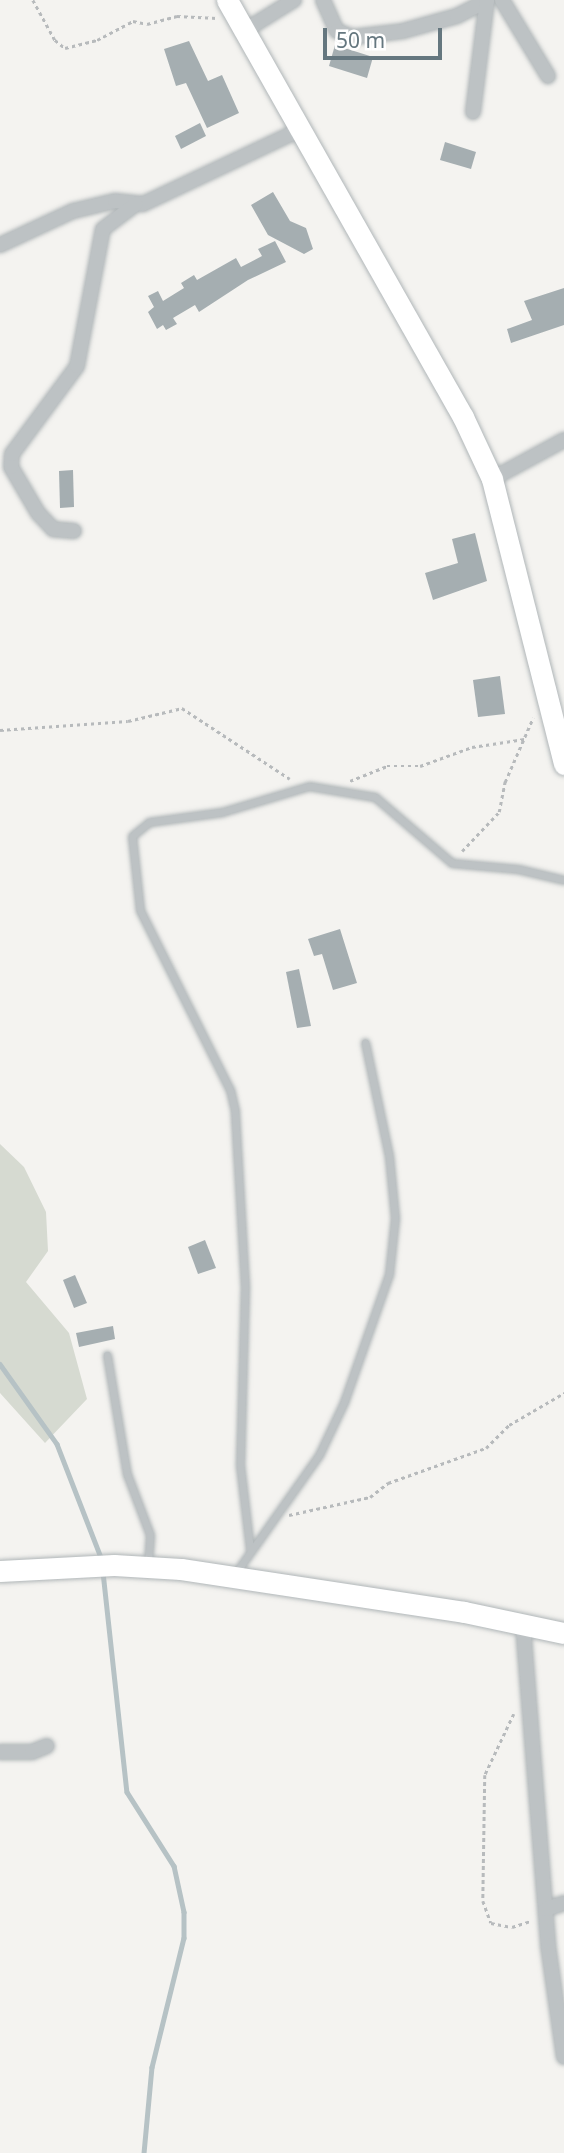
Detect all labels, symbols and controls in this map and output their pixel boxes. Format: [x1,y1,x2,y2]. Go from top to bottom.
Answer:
scale bar [326,14,445,58]
text: 50 m [336,26,385,54]

